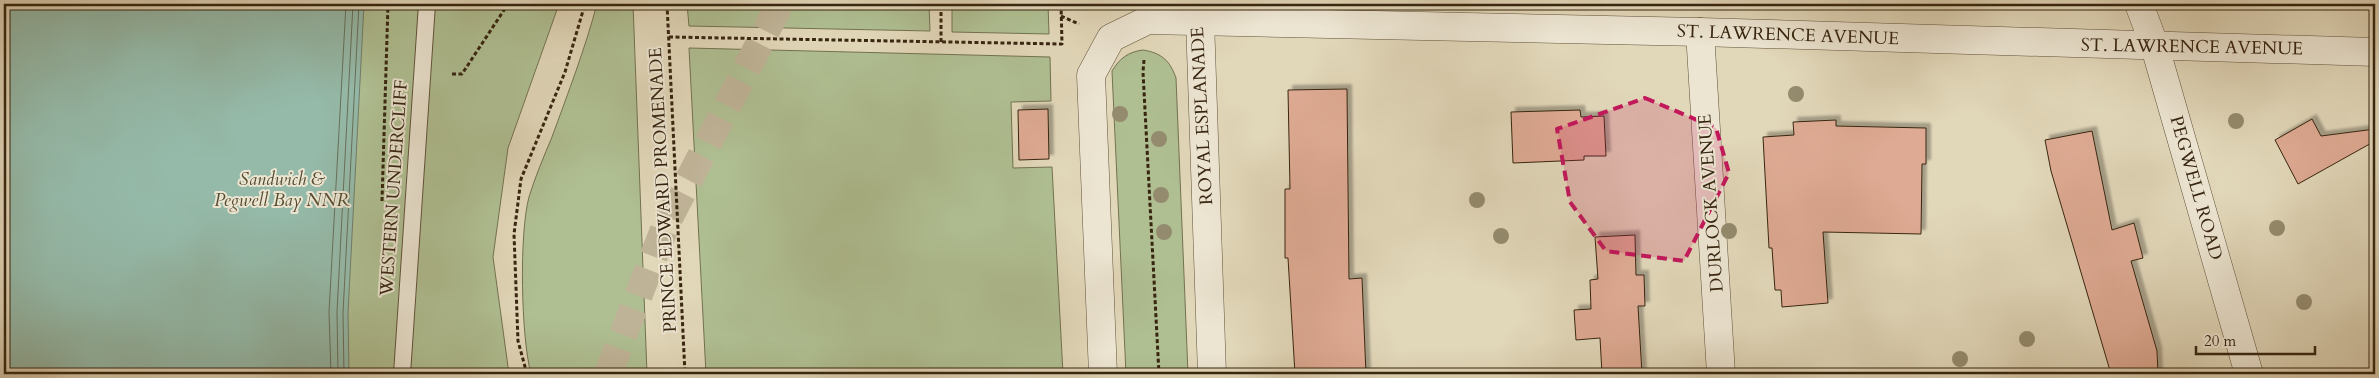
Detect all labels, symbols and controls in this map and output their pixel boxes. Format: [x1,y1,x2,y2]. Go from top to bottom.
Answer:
street label: ST. LAWRENCE AVENUE [1677,19,1899,51]
street label: ROYAL ESPLANADE [1185,26,1219,206]
street label: ST. LAWRENCE AVENUE [2081,33,2303,61]
street label: PRINCE EDWARD PROMENADE [643,47,683,333]
street label: WESTERN UNDERCLIFF [374,79,414,298]
street label: DURLOCK AVENUE [1692,113,1730,293]
street label: PEGWELL ROAD [2163,113,2229,263]
park label: Sandwich & Pegwell Bay NNR [214,167,351,213]
scale bar [2196,323,2315,355]
text: 20 m [2204,331,2236,351]

